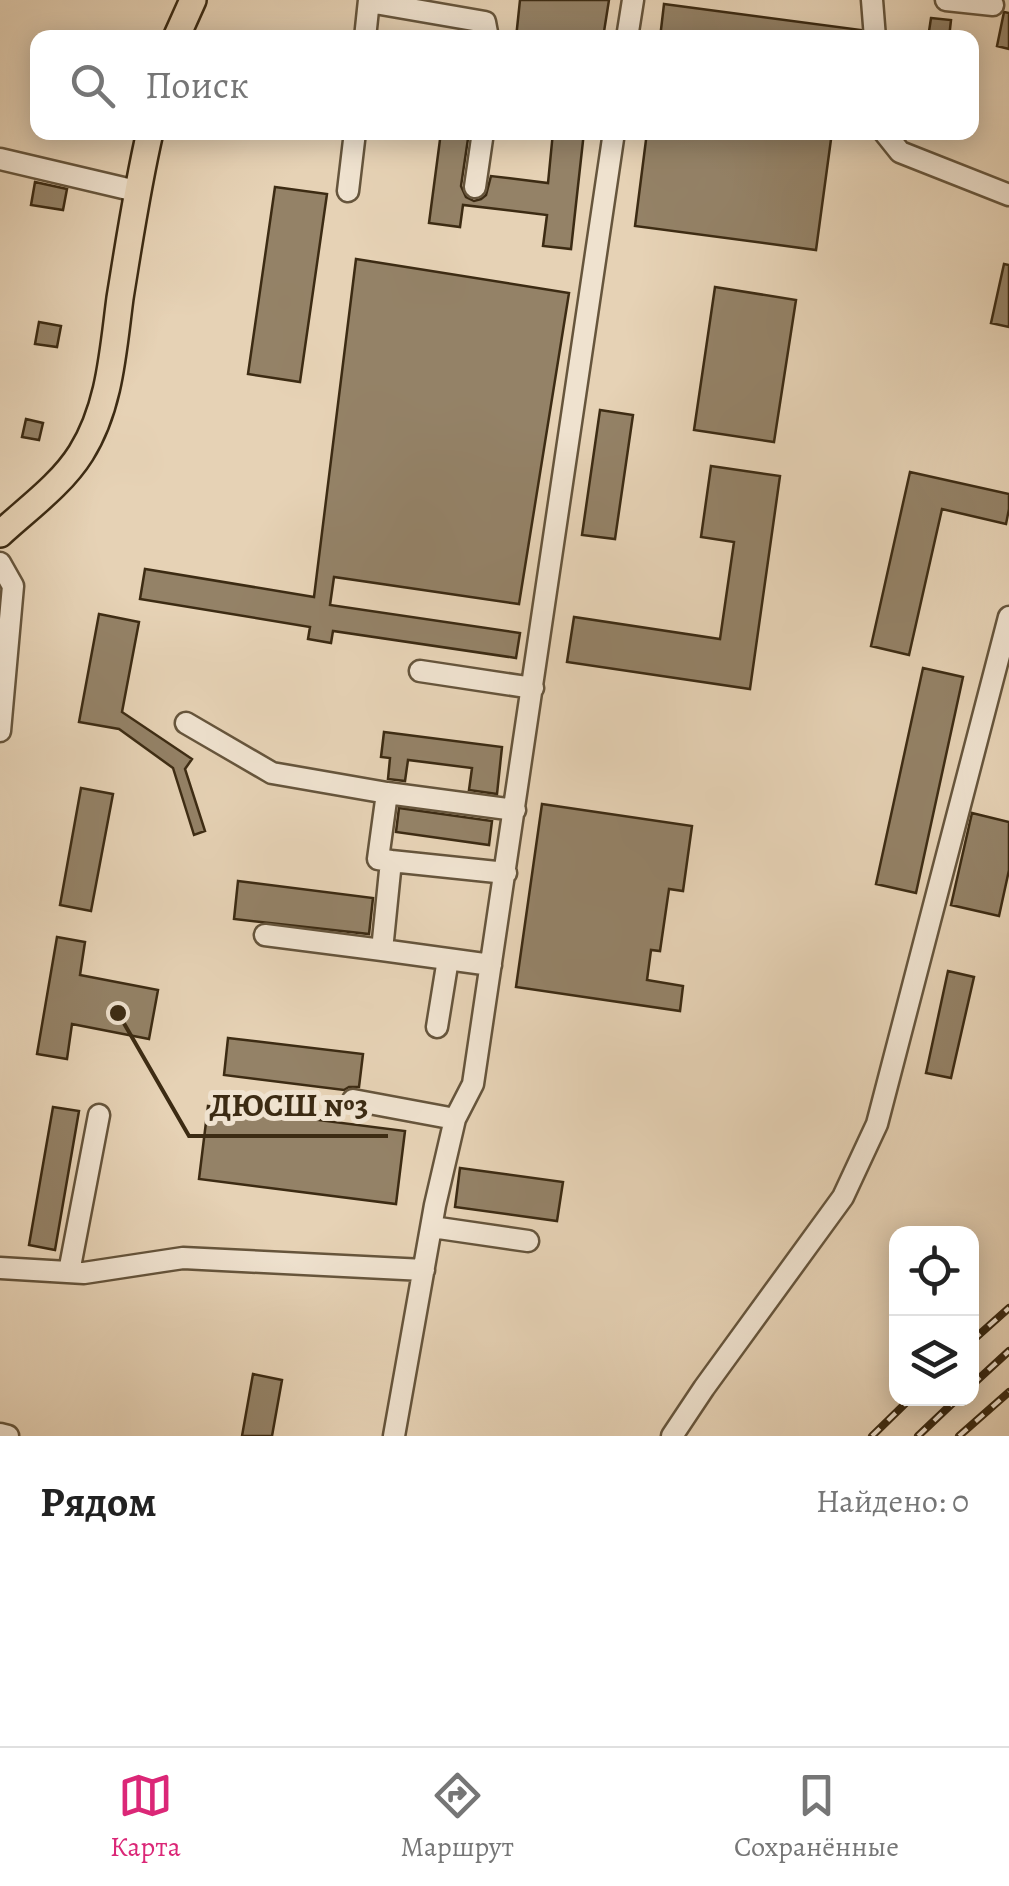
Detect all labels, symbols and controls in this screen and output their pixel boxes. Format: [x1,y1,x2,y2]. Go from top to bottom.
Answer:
search box [30,30,979,140]
icon: search [65,58,120,113]
text: Поиск [145,59,249,111]
callout: ДЮСШ №3 [189,1074,388,1136]
text: ДЮСШ №3 [210,1083,368,1127]
map controls [889,1226,979,1406]
button: locate [889,1226,979,1316]
button: layers [889,1316,979,1406]
text: Рядом [40,1473,157,1530]
text: Найдено: 0 [816,1479,969,1523]
tab: Карта [110,1768,181,1866]
tab: Маршрут [401,1768,514,1866]
tab: Сохранённые [734,1768,899,1866]

